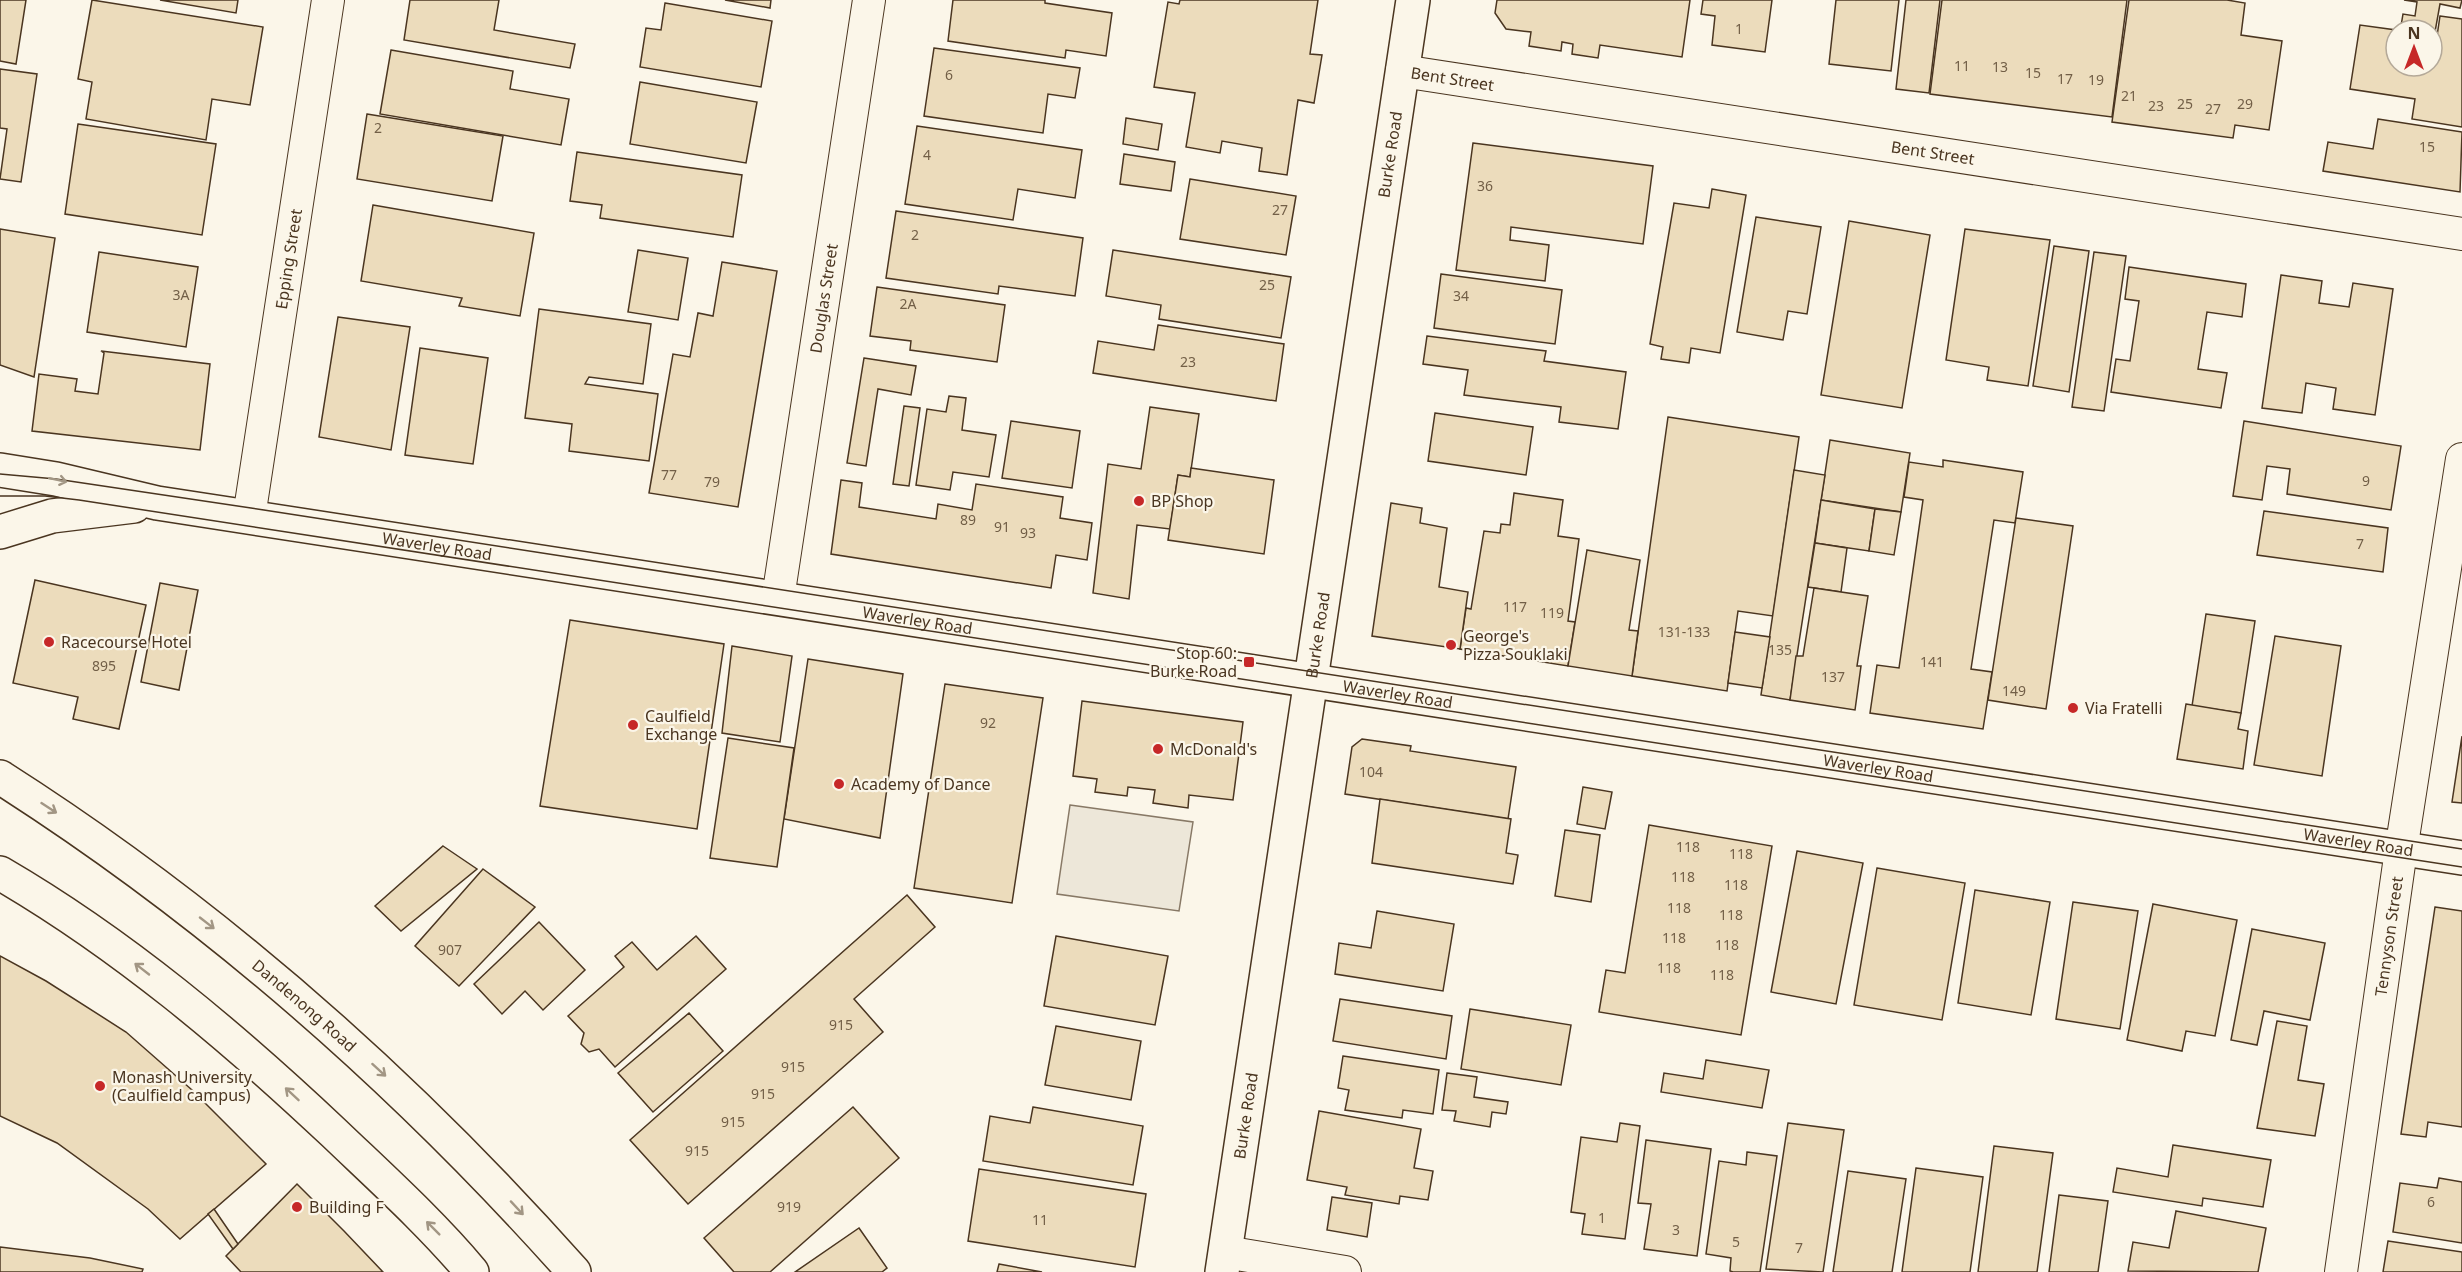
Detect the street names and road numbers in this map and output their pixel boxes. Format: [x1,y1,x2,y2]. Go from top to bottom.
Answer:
street label: Bent Street [1409,61,1496,96]
street label: Burke Road [1372,110,1407,199]
street label: Bent Street [1890,135,1976,170]
street label: Epping Street [270,207,307,311]
street label: Douglas Street [804,242,843,355]
street label: Waverley Road [381,527,494,565]
street label: Burke Road [1300,590,1335,680]
street label: Waverley Road [861,601,974,639]
street label: Waverley Road [1341,675,1454,713]
street label: Waverley Road [1822,749,1935,787]
street label: Waverley Road [2302,823,2415,861]
street label: Tennyson Street [2369,875,2408,998]
street label: Dandenong Road [248,954,361,1057]
street label: Burke Road [1228,1071,1263,1160]

